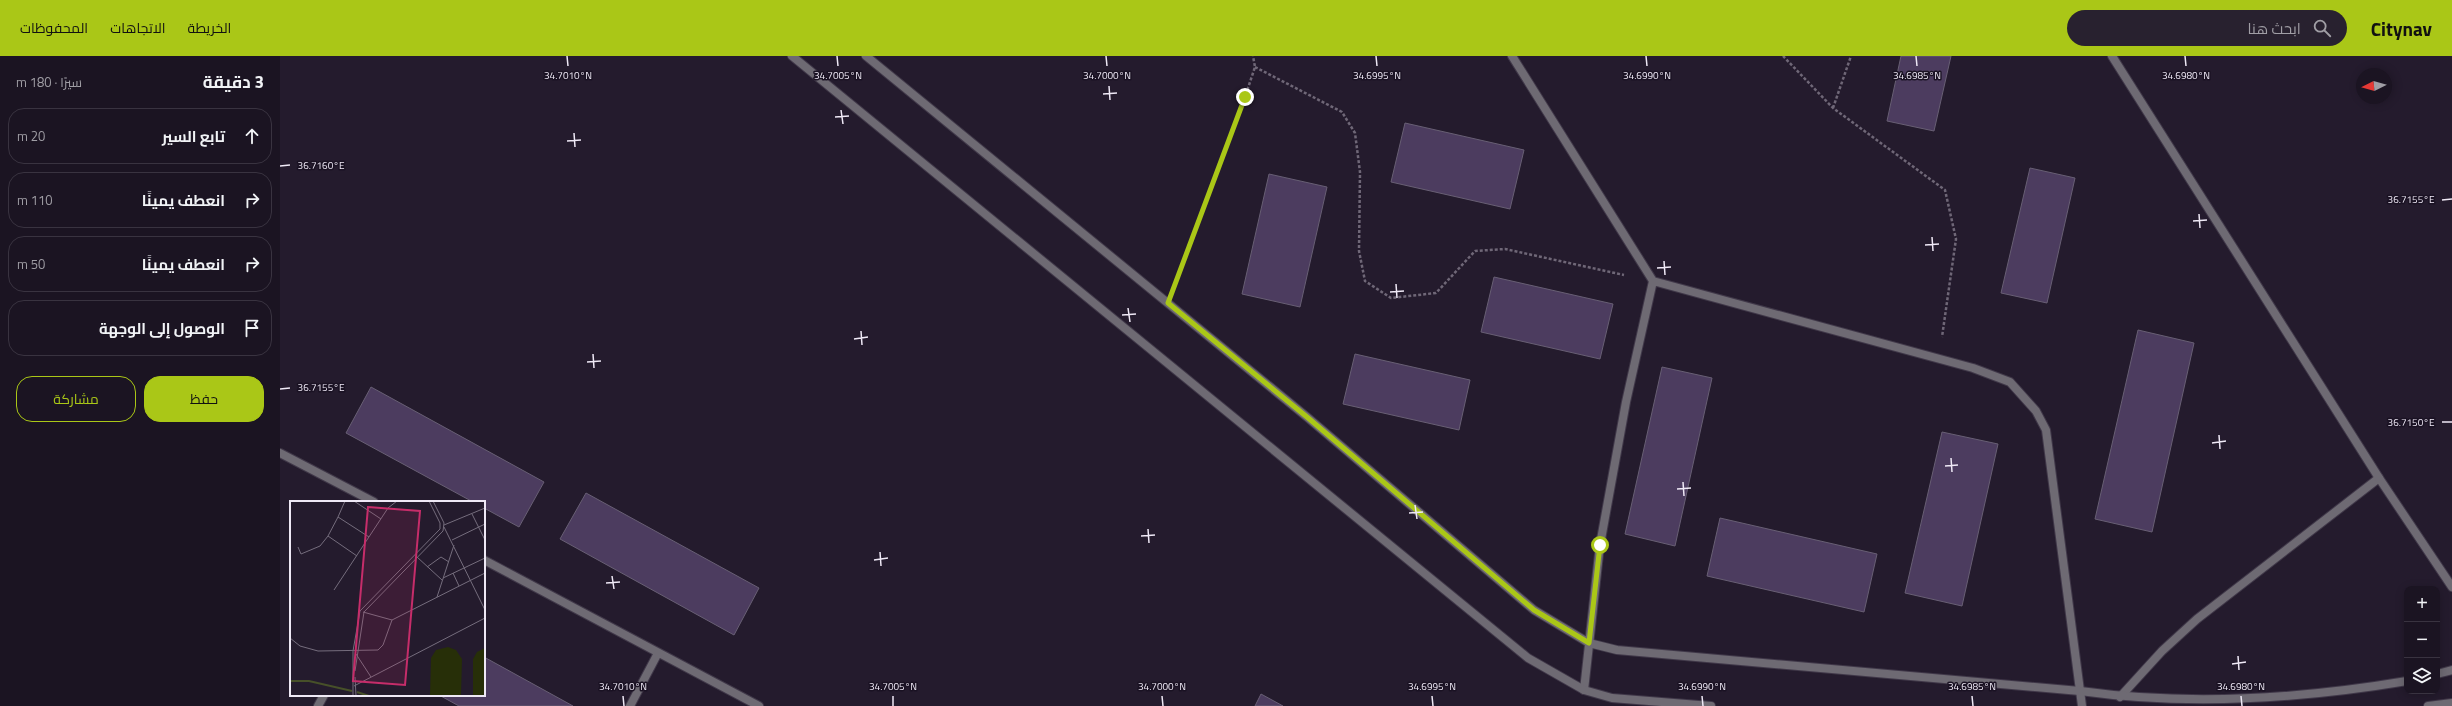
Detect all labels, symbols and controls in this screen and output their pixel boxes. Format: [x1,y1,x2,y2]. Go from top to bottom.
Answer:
search box [2067,10,2347,46]
text: Citynav [2371,14,2432,43]
text: المحفوظات [20,17,88,38]
text: الاتجاهات [110,17,166,38]
text: الخريطة [188,17,231,38]
text: ابحث هنا [2247,17,2301,40]
icon: search [2311,17,2333,39]
text: 34.7010°N [544,68,592,83]
text: 34.7005°N [814,68,862,83]
text: 34.7000°N [1083,68,1131,83]
text: 34.6995°N [1353,68,1401,83]
text: 34.6990°N [1623,68,1671,83]
text: 34.6985°N [1893,68,1941,83]
text: 34.6980°N [2162,68,2210,83]
north arrow [2356,68,2392,104]
text: 3 دقيقة [203,69,264,95]
text: سيرًا · 180 m [16,72,82,92]
route end [1236,88,1254,106]
text: تابع السير [162,125,225,148]
icon: ahead [241,125,263,147]
text: 20 m [17,126,45,146]
text: 36.7160°E [298,158,345,173]
text: انعطف يمينًا [142,189,225,212]
icon: right [241,189,263,211]
text: 110 m [17,190,53,210]
text: 36.7155°E [2388,192,2435,207]
text: انعطف يمينًا [142,253,225,276]
icon: right [241,253,263,275]
text: 50 m [17,254,45,274]
text: الوصول إلى الوجهة [99,317,225,340]
icon: arrive [241,317,263,339]
button: مشاركة [16,376,136,422]
button: حفظ [144,376,264,422]
text: 36.7155°E [298,380,345,395]
text: 36.7150°E [2388,415,2435,430]
inset map [290,501,485,696]
route start [1591,536,1609,554]
map controls [2404,586,2440,694]
button: + [2404,586,2440,622]
button: − [2404,622,2440,658]
button: layers [2404,658,2440,694]
text: 34.7010°N [599,679,647,694]
text: 34.7005°N [869,679,917,694]
text: 34.7000°N [1138,679,1186,694]
text: 34.6995°N [1408,679,1456,694]
text: 34.6990°N [1678,679,1726,694]
text: 34.6985°N [1948,679,1996,694]
text: 34.6980°N [2217,679,2265,694]

